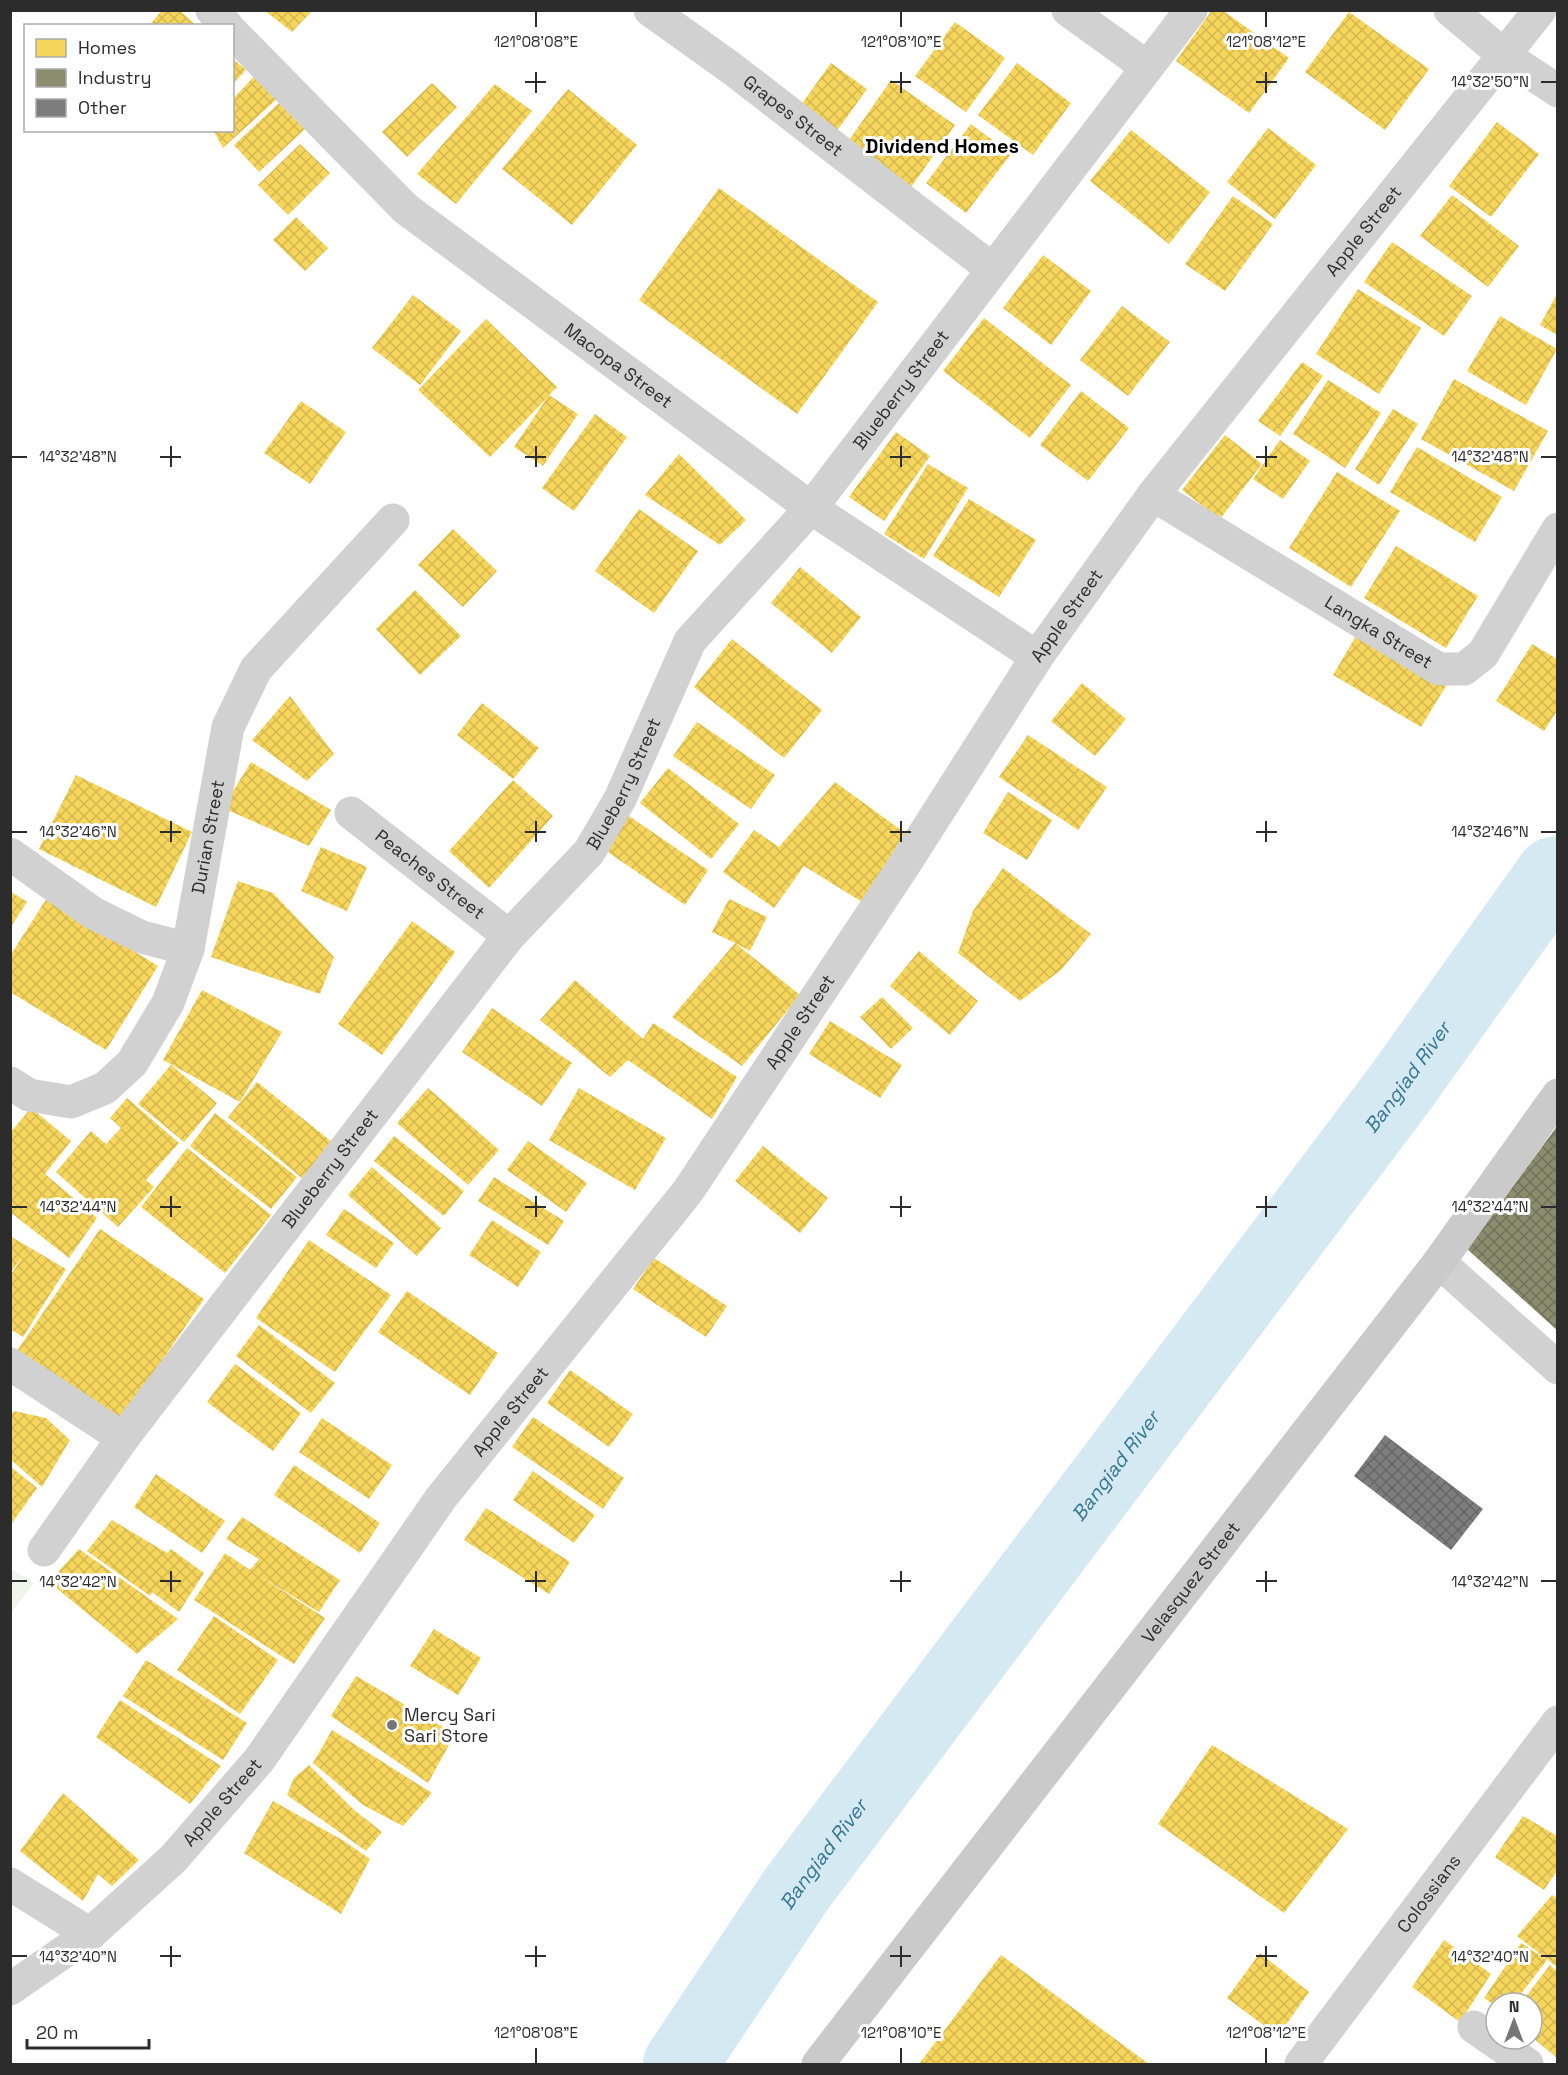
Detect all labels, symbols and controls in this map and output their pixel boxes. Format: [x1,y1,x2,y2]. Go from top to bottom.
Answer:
legend [24,24,234,132]
text: 121°08'08"E [494,32,578,51]
text: 121°08'10"E [861,32,941,51]
text: 121°08'12"E [1226,32,1306,51]
text: Homes [78,36,137,59]
text: Industry [78,66,151,89]
street label: Grapes Street [739,70,848,161]
text: 14°32'50"N [1451,72,1529,91]
text: Other [78,96,127,119]
district label: Dividend Homes [865,133,1019,159]
street label: Apple Street [1320,181,1406,281]
street label: Macopa Street [560,318,677,413]
street label: Blueberry Street [848,325,954,454]
text: 14°32'48"N [39,447,117,466]
text: 14°32'48"N [1451,447,1529,466]
street label: Apple Street [1025,564,1107,666]
street label: Langka Street [1321,590,1437,673]
street label: Blueberry Street [581,714,666,854]
street label: Durian Street [186,778,229,896]
text: 14°32'46"N [39,822,117,841]
text: 14°32'46"N [1451,822,1529,841]
street label: Peaches Street [371,824,490,924]
street label: Apple Street [760,970,840,1074]
water label: Bangiad River [1358,1015,1458,1138]
street label: Blueberry Street [277,1104,383,1233]
text: 14°32'44"N [39,1197,117,1216]
text: 14°32'44"N [1451,1197,1529,1216]
street label: Apple Street [467,1361,553,1461]
water label: Bangiad River [1066,1404,1167,1526]
street label: Velasquez Street [1136,1517,1245,1647]
text: 14°32'42"N [39,1572,117,1591]
text: 14°32'42"N [1451,1572,1529,1591]
place label: Mercy Sari Sari Store [404,1703,496,1747]
marker: Mercy Sari Sari Store [385,1718,399,1732]
street label: Apple Street [177,1753,266,1851]
water label: Bangiad River [774,1792,874,1914]
street label: Colossians [1392,1850,1466,1937]
text: 14°32'40"N [39,1947,117,1966]
text: 14°32'40"N [1451,1947,1529,1966]
north arrow [1484,1991,1544,2051]
text: N [1509,1996,1519,2017]
scale bar [27,2012,148,2050]
text: 20 m [36,2021,79,2044]
text: 121°08'08"E [494,2023,578,2042]
text: 121°08'10"E [861,2023,941,2042]
text: 121°08'12"E [1226,2023,1306,2042]

